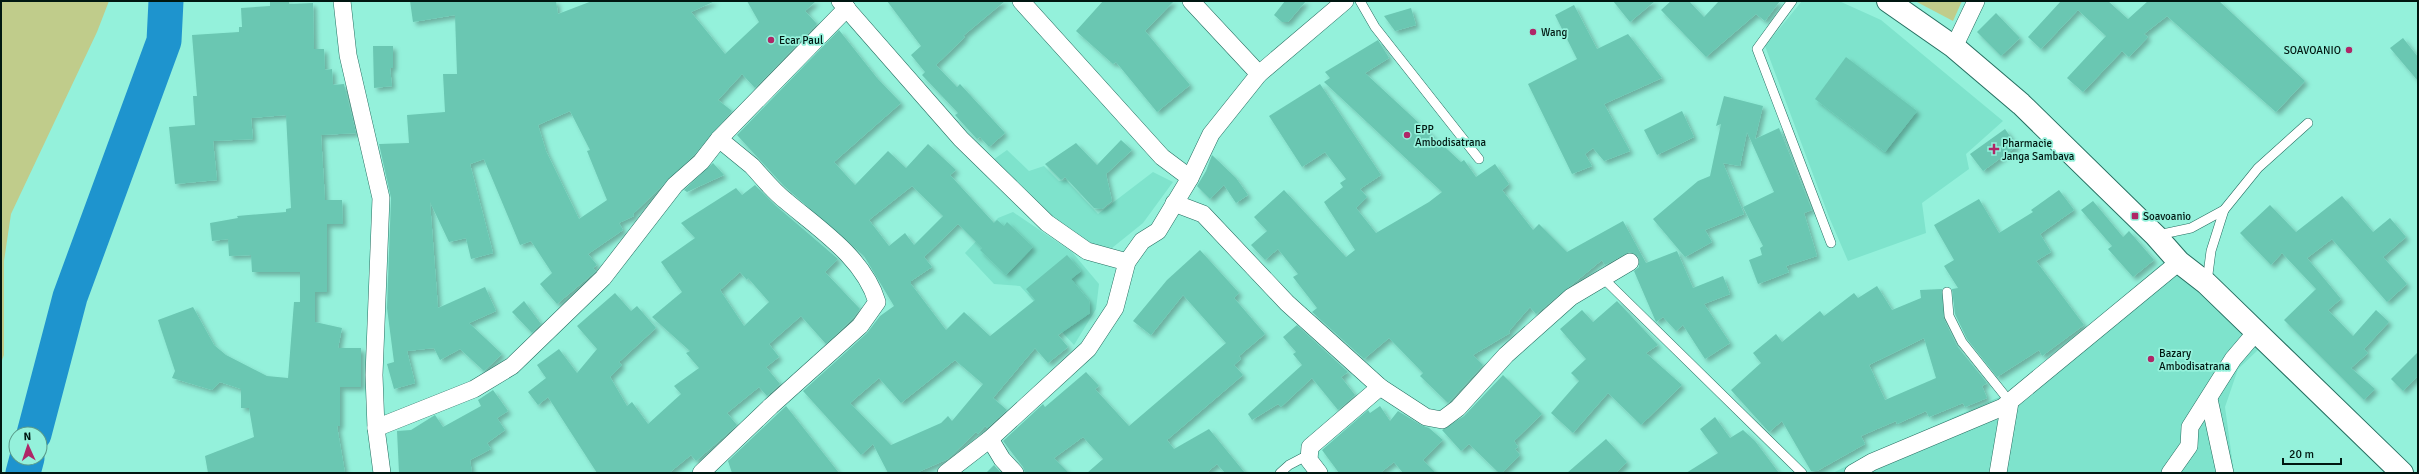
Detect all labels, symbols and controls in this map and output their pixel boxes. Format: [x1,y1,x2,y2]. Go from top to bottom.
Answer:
place label: Wang [1541,26,1568,39]
marker: Wang [1528,27,1538,37]
place label: Ecar Paul [779,34,823,47]
marker: Ecar Paul [766,35,776,45]
place label: SOAVOANIO [2284,44,2341,57]
marker: SOAVOANIO [2344,45,2354,55]
place label: EPP Ambodisatrana [1415,123,1486,149]
marker: EPP Ambodisatrana [1402,130,1412,140]
place label: Pharmacie Janga Sambava [2002,137,2075,163]
marker: Pharmacie Janga Sambava [1989,144,1999,154]
place label: Soavoanio [2143,210,2191,223]
marker: Soavoanio [2130,211,2140,221]
place label: Bazary Ambodisatrana [2159,347,2230,373]
marker: Bazary Ambodisatrana [2146,354,2156,364]
north arrow [8,426,48,466]
text: N [23,430,32,443]
scale bar [2283,440,2341,466]
text: 20 m [2289,447,2314,462]

